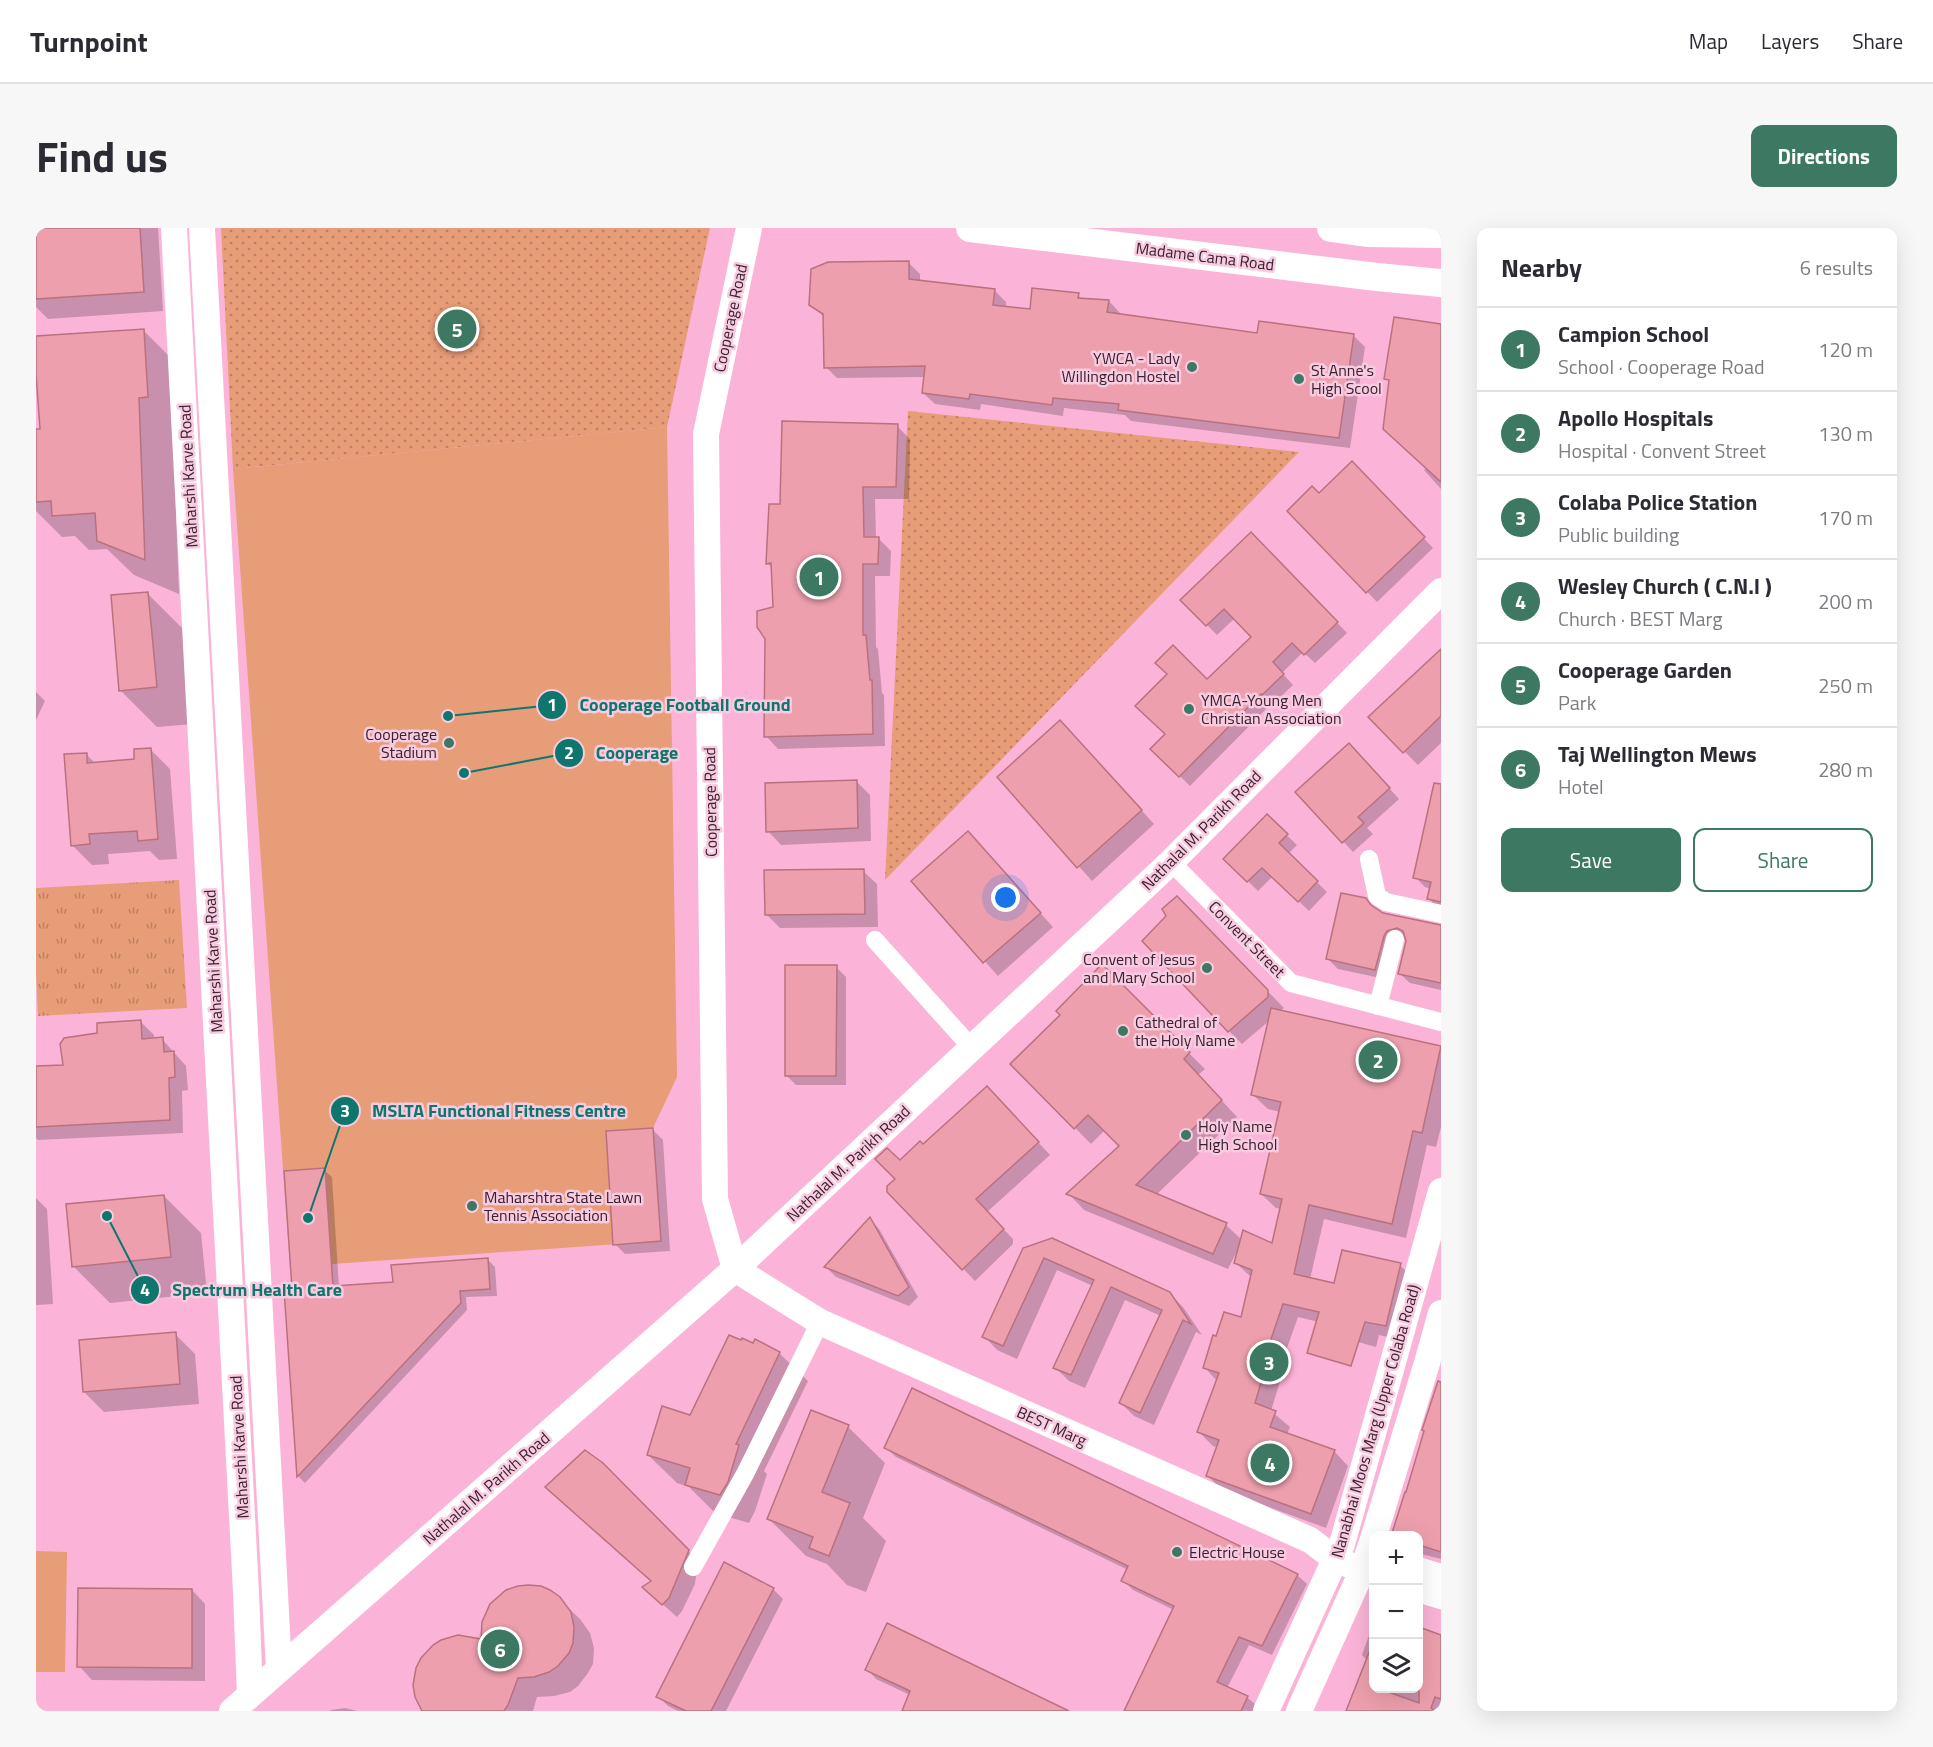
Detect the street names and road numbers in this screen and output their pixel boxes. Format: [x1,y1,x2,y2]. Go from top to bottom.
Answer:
street label: Madame Cama Road [1134,236,1276,276]
street label: Cooperage Road [707,262,753,374]
street label: Maharshi Karve Road [172,404,204,548]
street label: Cooperage Road [697,747,723,857]
street label: Nathalal M. Parikh Road [1135,764,1267,896]
street label: Maharshi Karve Road [197,889,229,1033]
street label: Convent Street [1203,895,1291,983]
street label: Nathalal M. Parikh Road [781,1099,915,1227]
street label: Nanabhai Moos Marg (Upper Colaba Road) [1324,1281,1426,1561]
street label: Maharshi Karve Road [223,1375,255,1519]
street label: BEST Marg [1013,1400,1091,1452]
street label: Nathalal M. Parikh Road [417,1426,555,1550]

